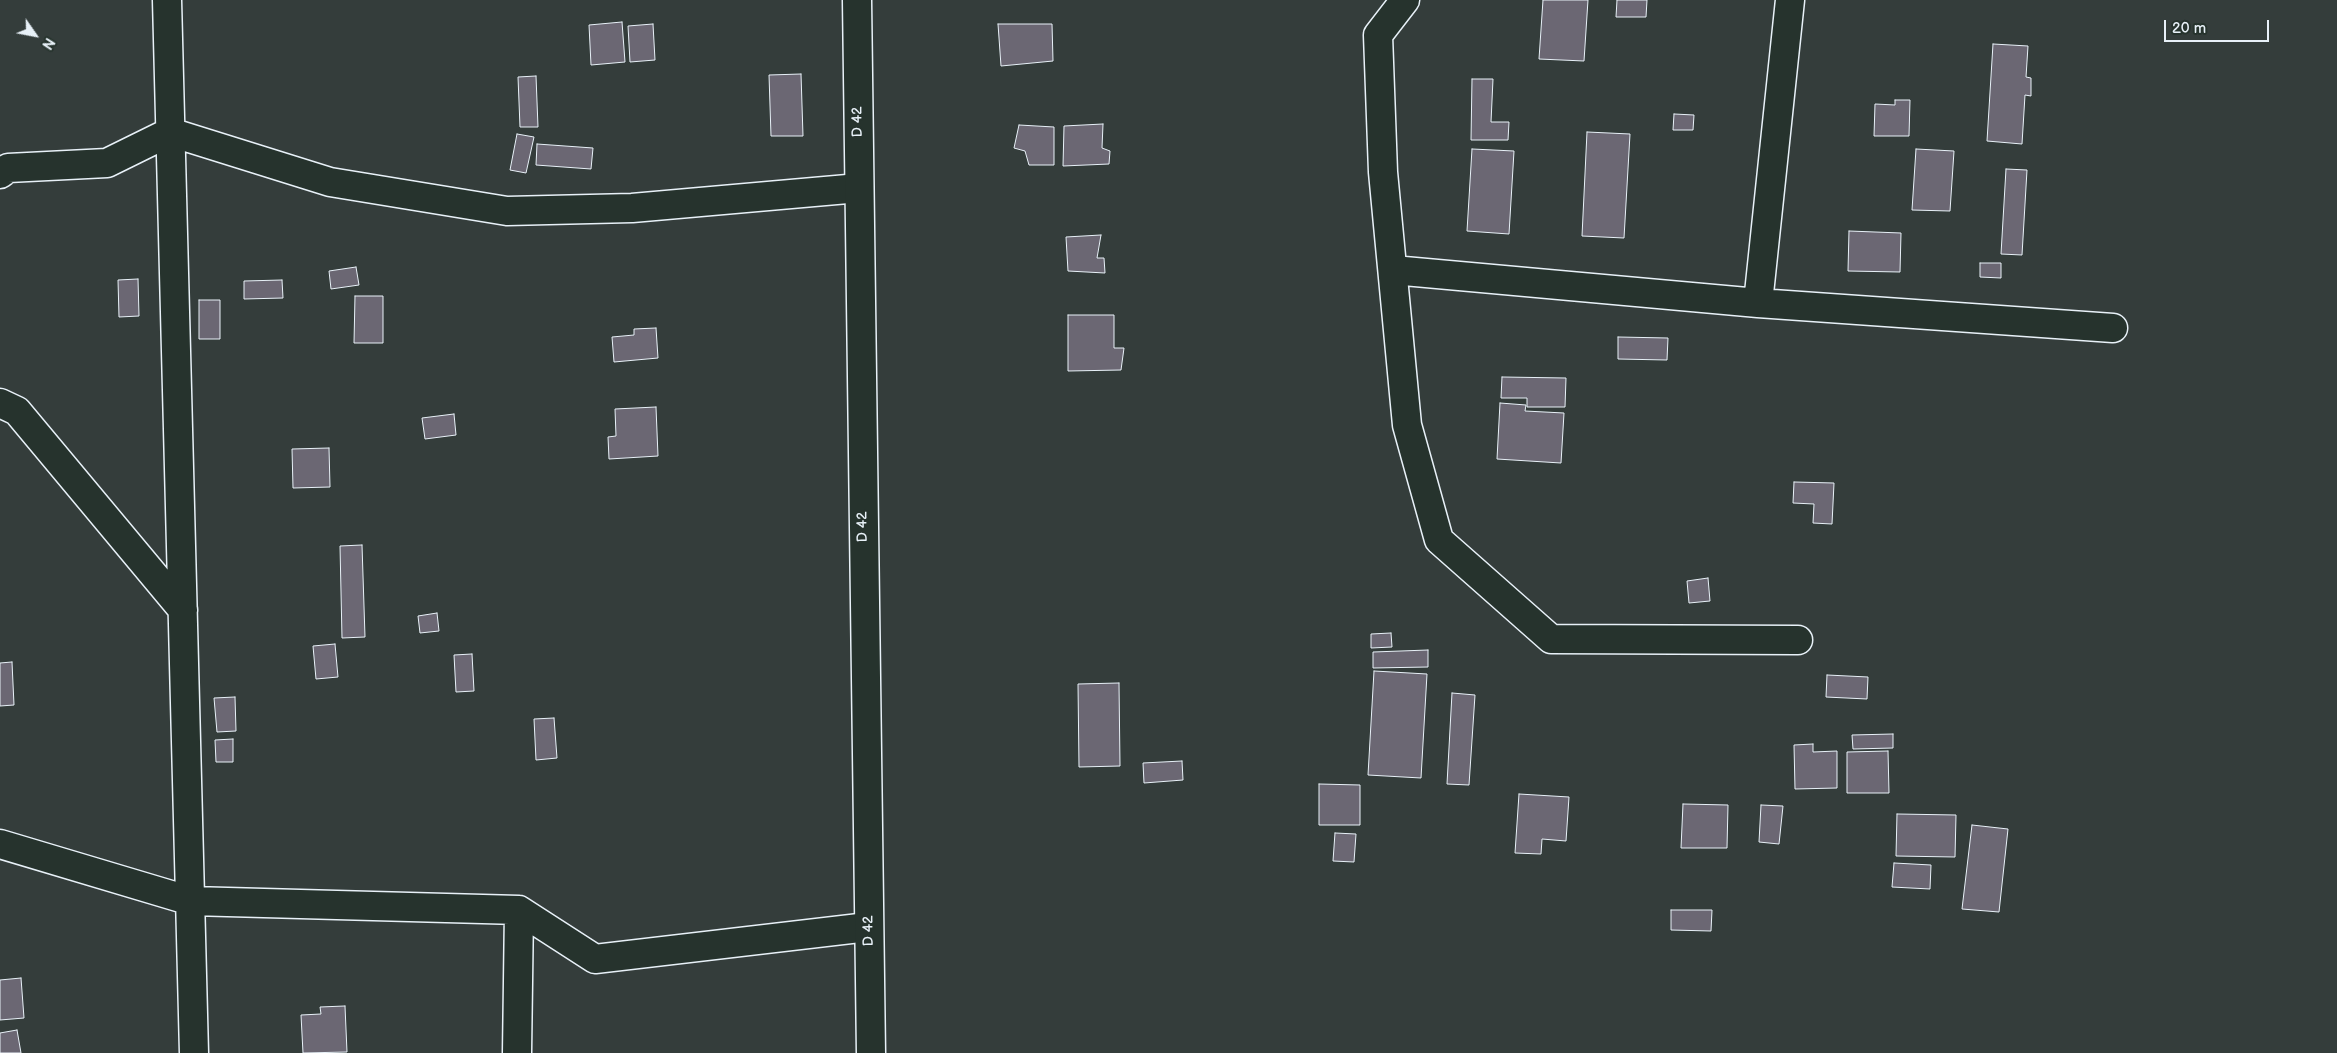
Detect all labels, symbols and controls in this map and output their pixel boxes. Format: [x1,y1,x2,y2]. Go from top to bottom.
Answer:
north arrow [10,10,60,60]
scale bar [2167,10,2272,42]
text: 20 m [2172,19,2206,38]
text: N [38,34,58,52]
street label: D 42 [849,106,867,138]
street label: D 42 [854,511,872,543]
street label: D 42 [860,915,878,947]

